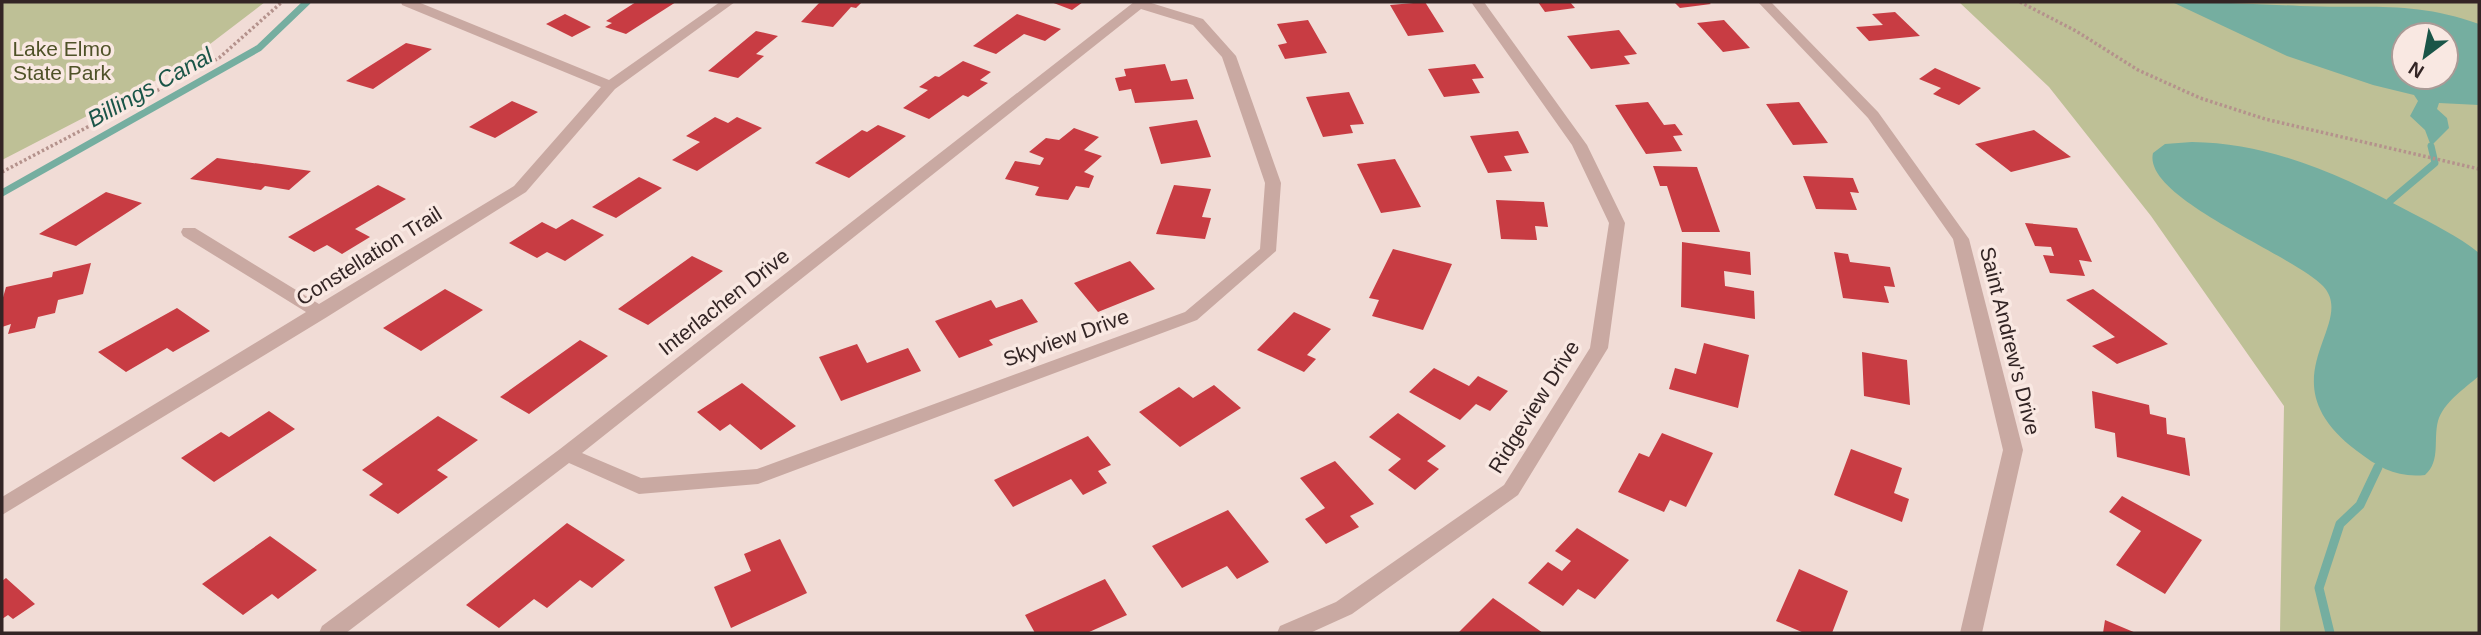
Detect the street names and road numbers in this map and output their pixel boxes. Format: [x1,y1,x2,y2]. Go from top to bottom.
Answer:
street label: Constellation Trail [292,202,446,310]
street label: Interlachen Drive [654,244,793,360]
street label: Saint Andrew's Drive [1976,244,2045,437]
street label: Skyview Drive [1000,304,1132,371]
street label: Ridgeview Drive [1484,336,1584,477]

